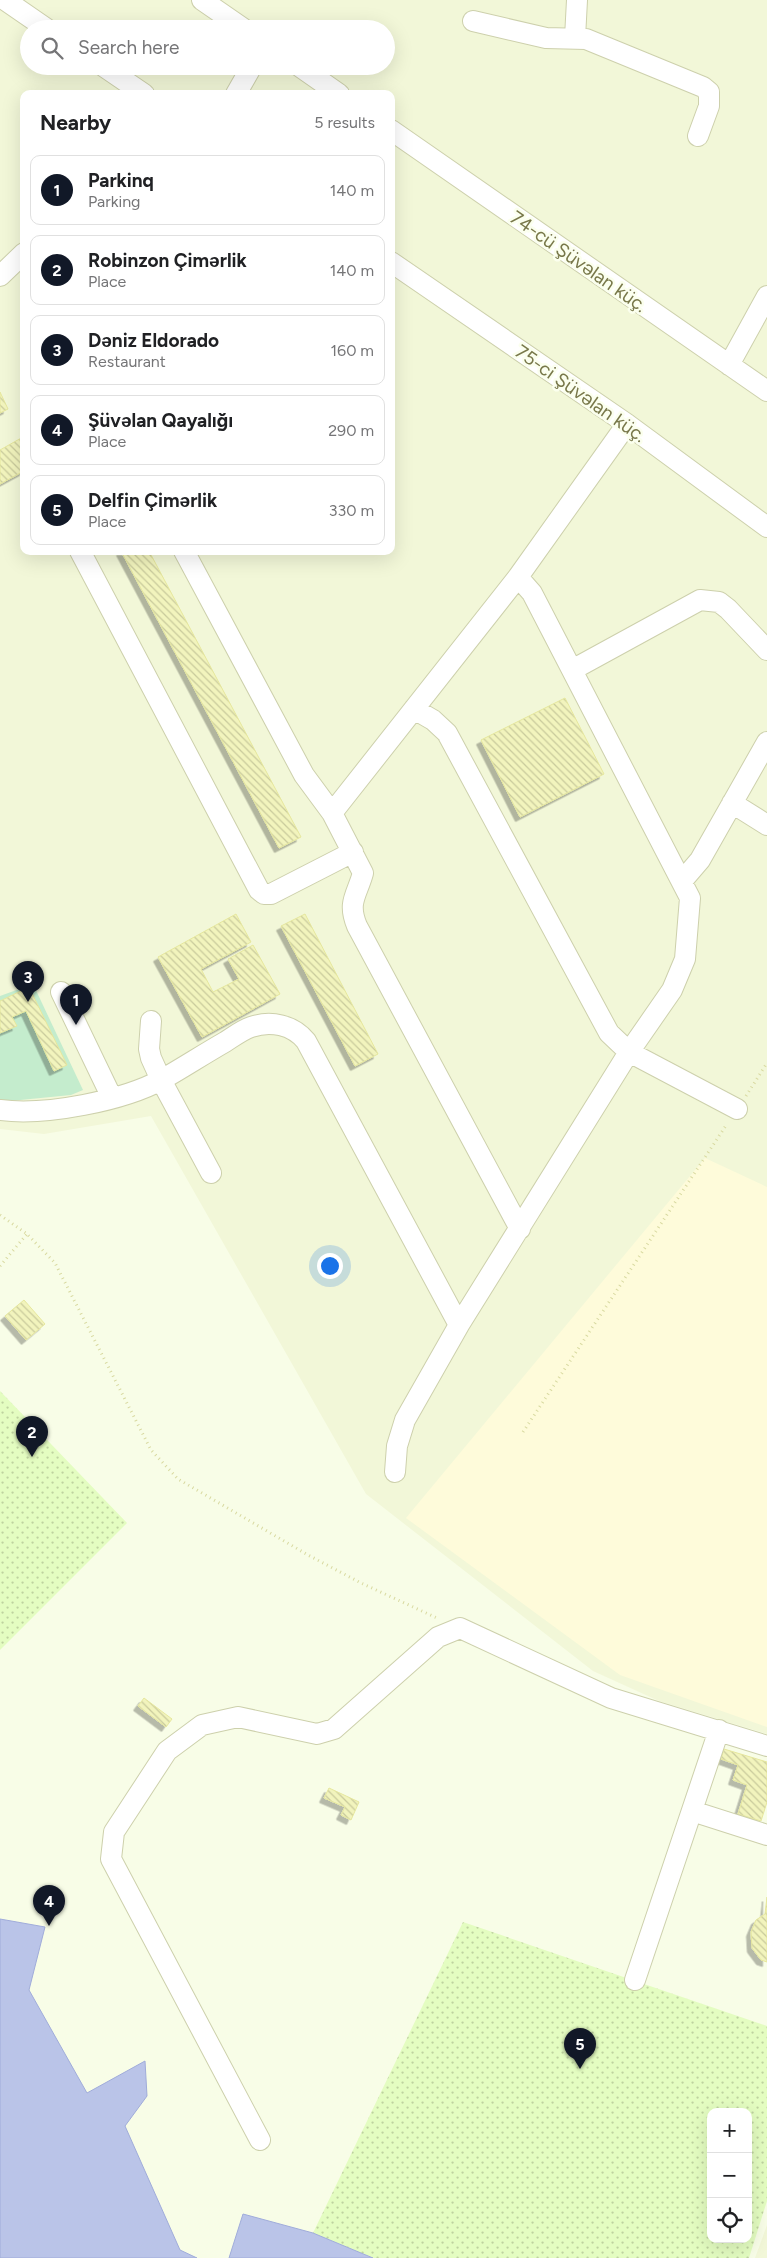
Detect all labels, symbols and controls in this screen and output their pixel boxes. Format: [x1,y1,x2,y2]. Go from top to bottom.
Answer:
search box [20,20,395,75]
icon: search [38,34,66,62]
text: Search here [78,36,180,59]
text: Nearby [40,110,111,135]
text: 5 results [314,113,375,132]
text: Parkinq [88,169,154,192]
text: 1 [54,181,60,200]
text: 140 m [330,181,374,200]
text: Parking [88,192,140,211]
street label: 74-cü Şüvəlan küç. [506,206,651,317]
text: Robinzon Çimərlik [88,249,247,272]
text: 2 [52,261,62,280]
text: 140 m [330,261,374,280]
text: Place [88,272,126,291]
text: Dəniz Eldorado [88,329,219,352]
street label: 75-ci Şüvəlan küç. [511,340,651,447]
text: 3 [53,341,61,360]
text: 160 m [331,341,374,360]
text: Restaurant [88,352,166,371]
text: Şüvəlan Qayalığı [88,409,233,432]
text: 4 [52,421,62,440]
text: 290 m [328,421,374,440]
text: Place [88,432,126,451]
text: Delfin Çimərlik [88,489,217,512]
text: 5 [52,501,62,520]
text: 330 m [329,501,374,520]
text: Place [88,512,126,531]
pin: 3 [12,961,44,1002]
pin: 1 [60,984,92,1025]
your location [317,1253,343,1279]
pin: 2 [16,1416,48,1457]
pin: 4 [33,1885,65,1926]
pin: 5 [564,2028,596,2069]
map controls [707,2108,752,2243]
button: + [707,2108,752,2153]
button: − [707,2153,752,2198]
button: locate [707,2198,752,2243]

